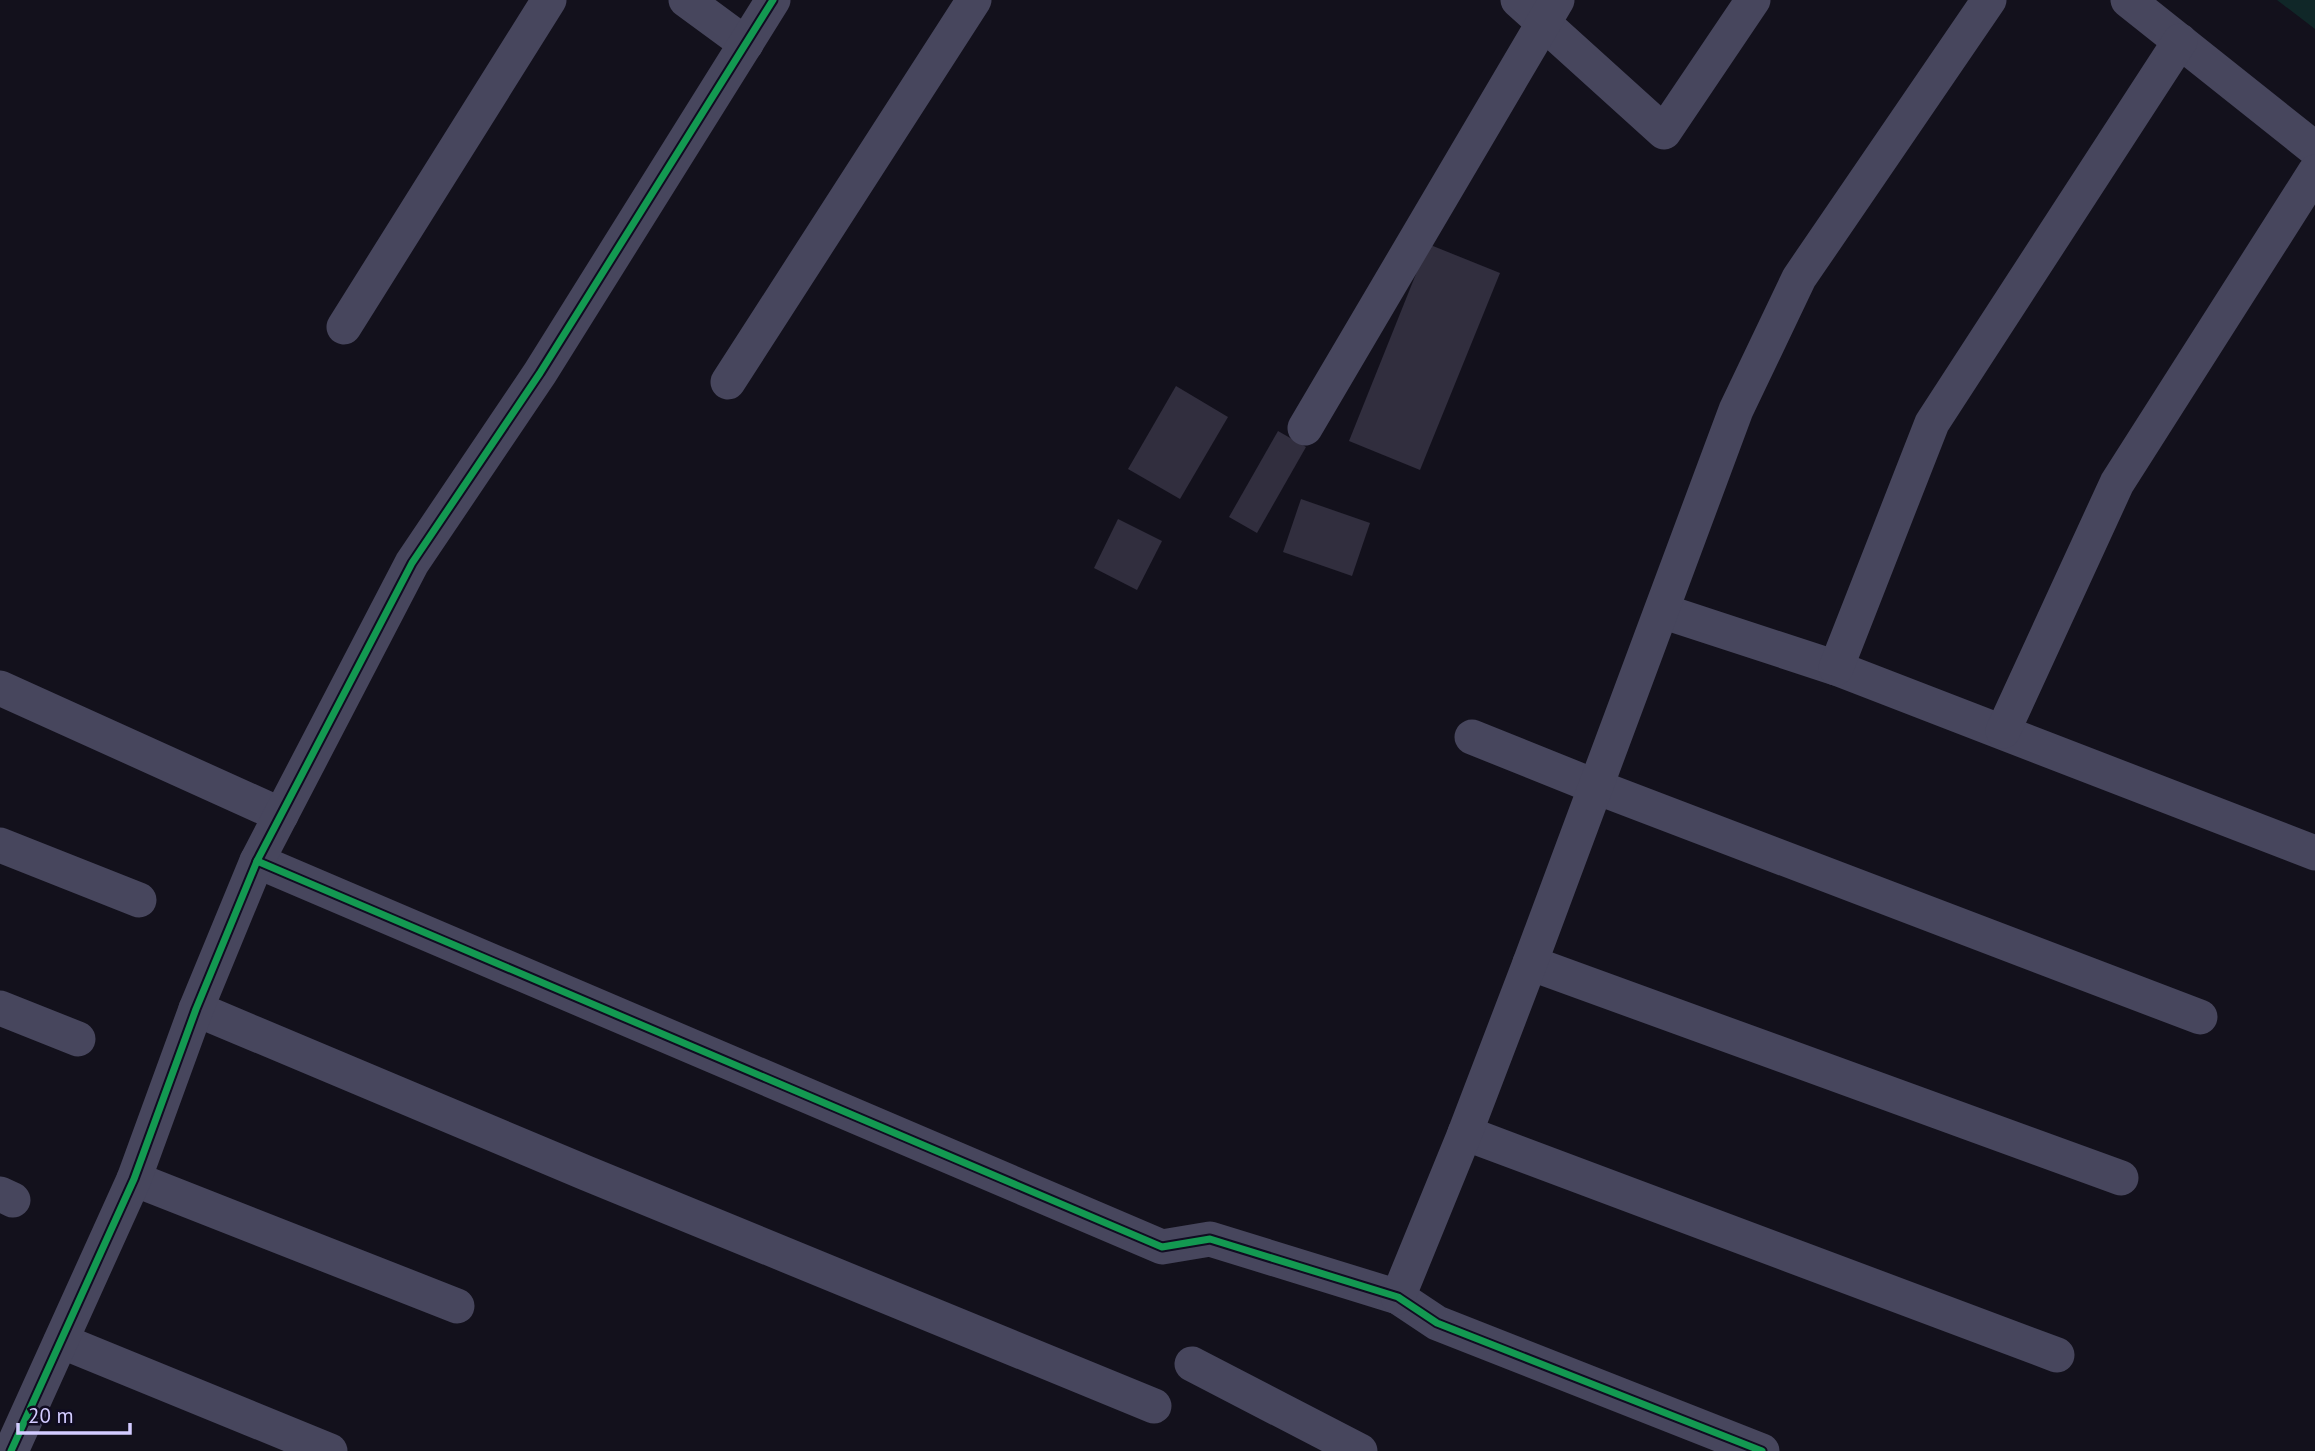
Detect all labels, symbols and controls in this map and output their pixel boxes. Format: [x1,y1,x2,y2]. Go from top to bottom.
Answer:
scale bar [18,1392,130,1436]
text: 20 m [28,1402,74,1429]

